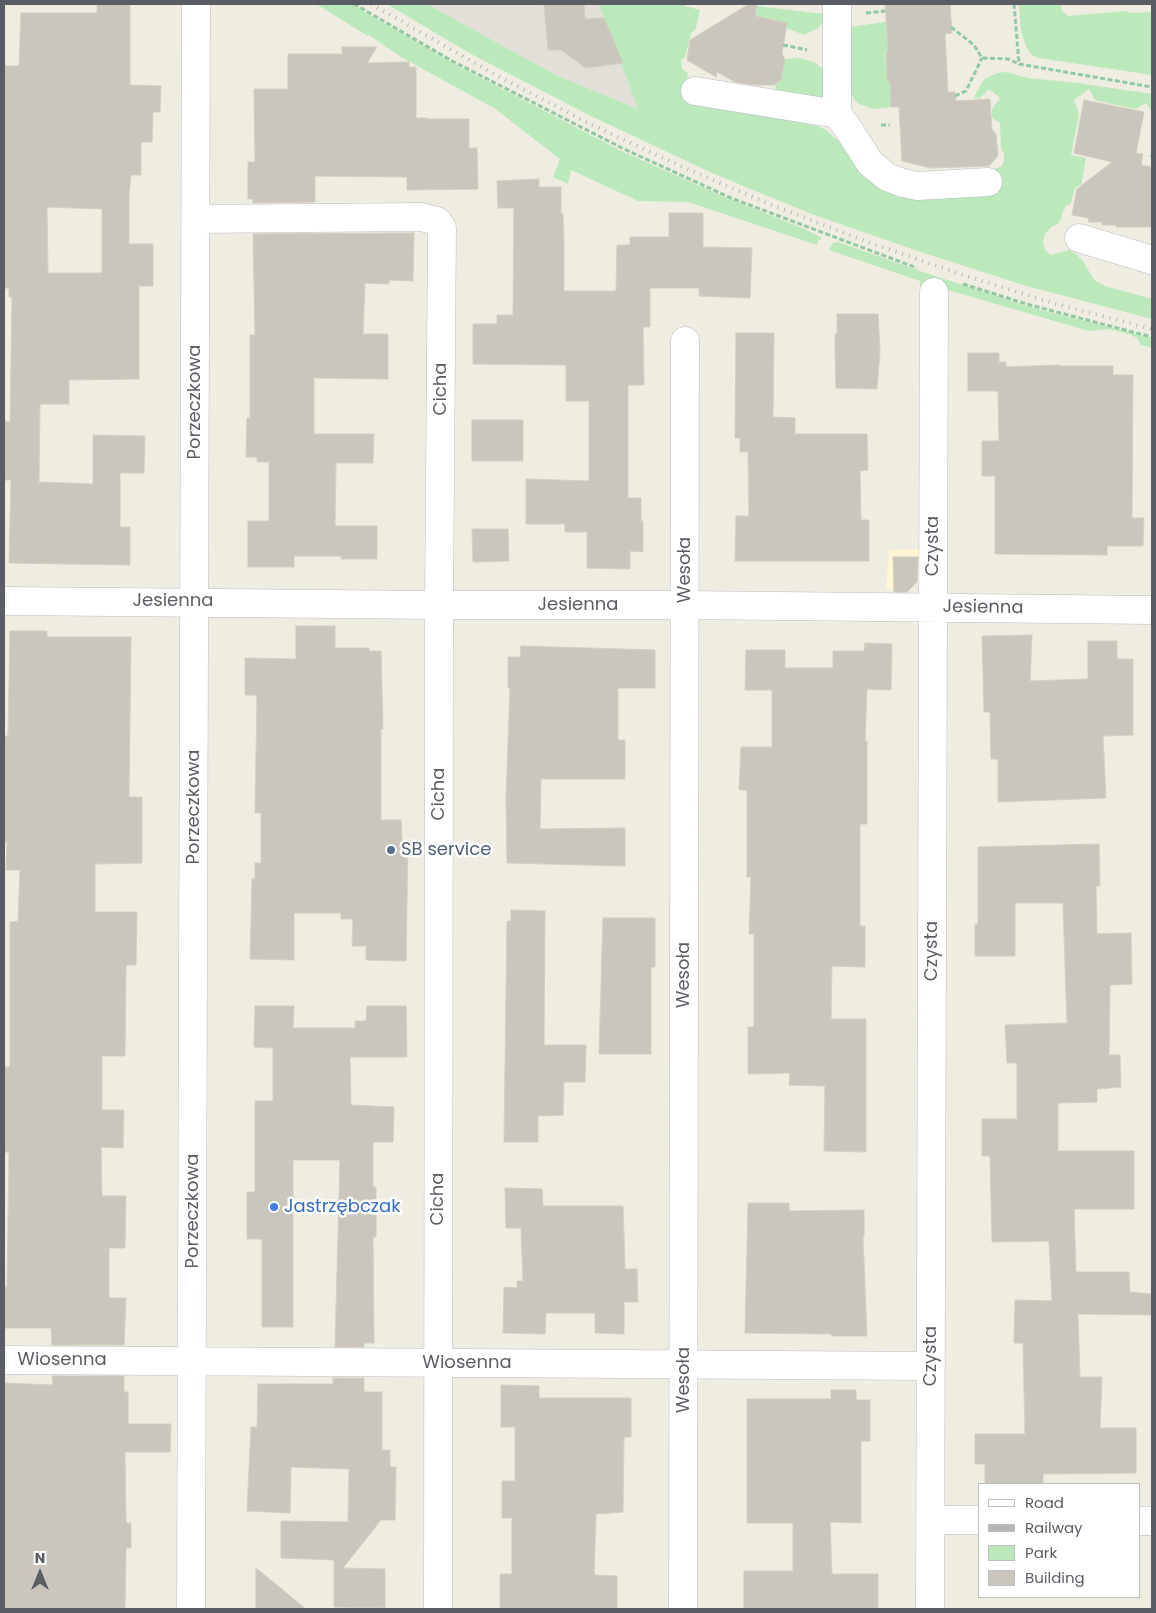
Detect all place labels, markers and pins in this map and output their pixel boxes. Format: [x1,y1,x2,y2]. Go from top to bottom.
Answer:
place label: SB service [401,839,491,861]
marker: SB service [385,844,397,856]
place label: Jastrzębczak [284,1196,400,1218]
marker: Jastrzębczak [268,1201,280,1213]

